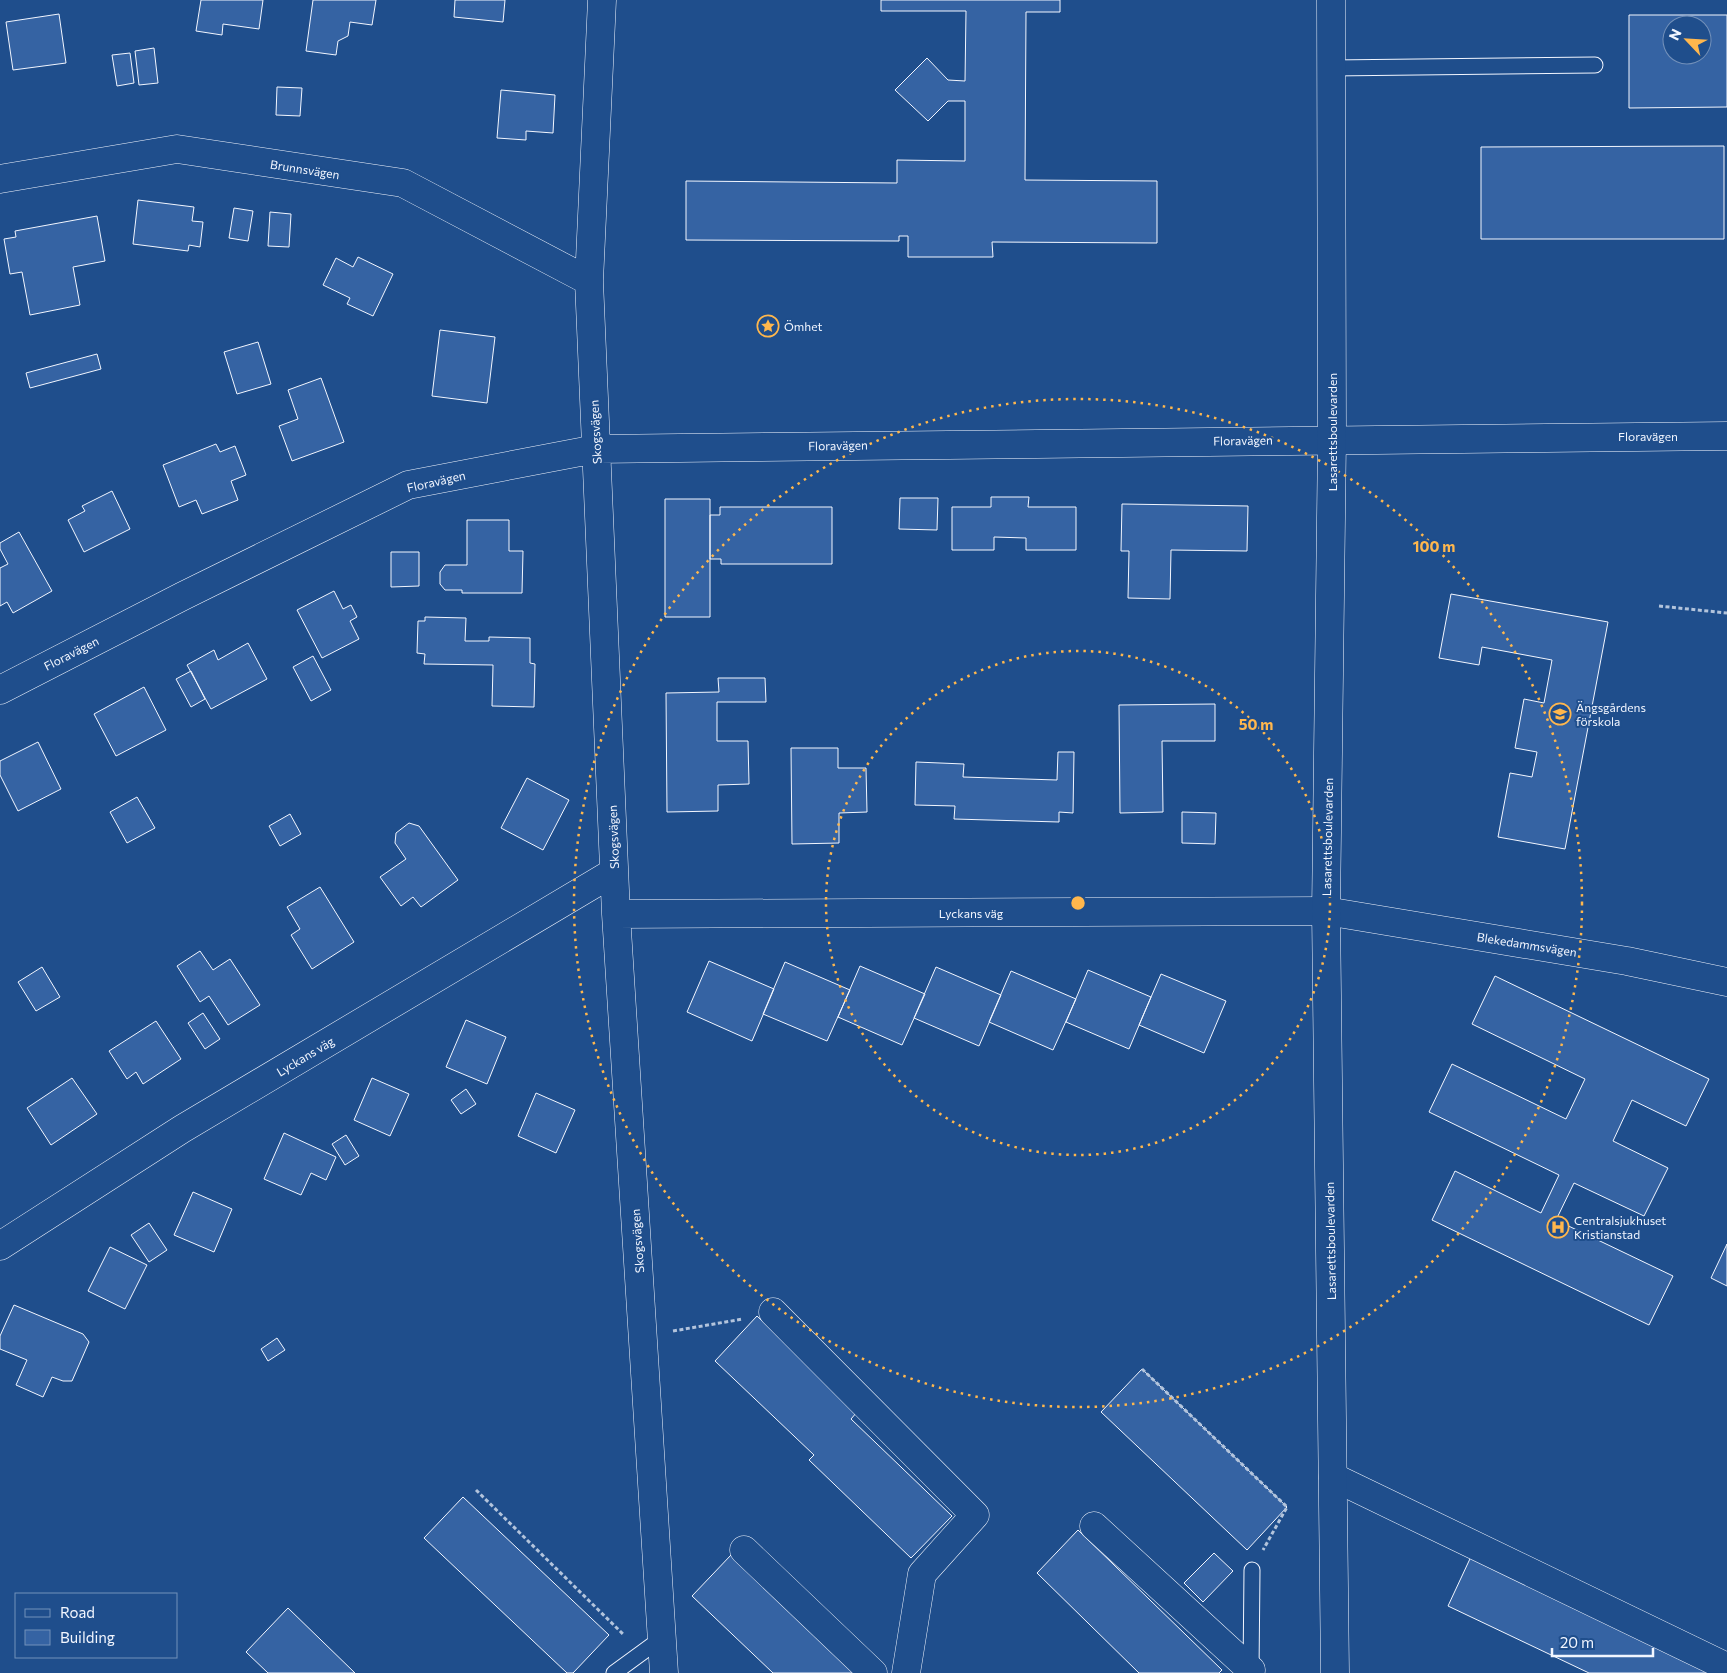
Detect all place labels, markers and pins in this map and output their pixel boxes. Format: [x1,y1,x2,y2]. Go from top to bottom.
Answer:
place icon: Ömhet [756,314,780,338]
place label: Ömhet [784,319,822,333]
place label: Ängsgårdens förskola [1576,700,1646,728]
school or university icon: Ängsgårdens förskola [1548,702,1572,726]
centre of rings [1069,894,1087,912]
place label: Centralsjukhuset Kristianstad [1574,1213,1666,1241]
hospital icon: Centralsjukhuset Kristianstad [1546,1215,1570,1239]

